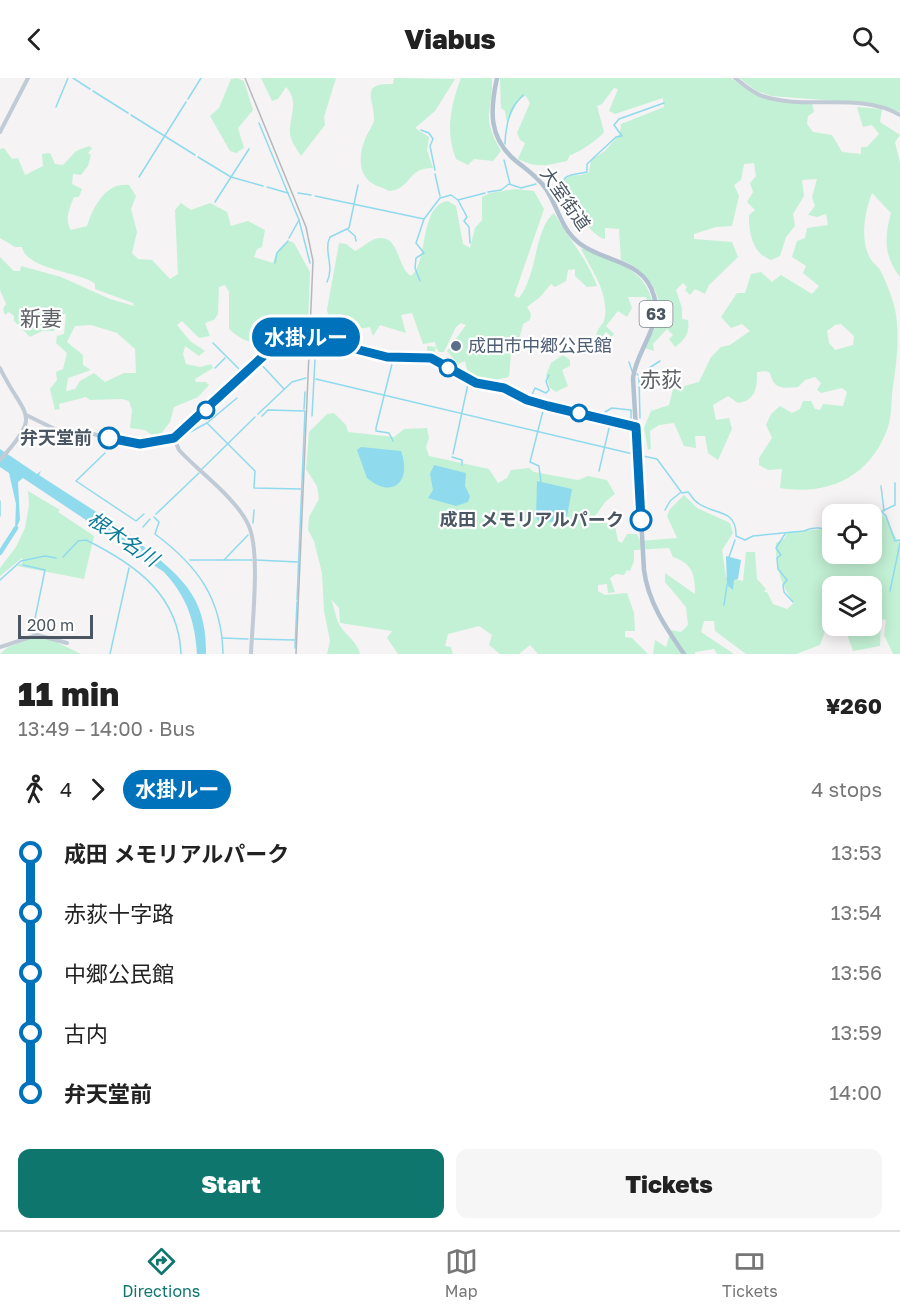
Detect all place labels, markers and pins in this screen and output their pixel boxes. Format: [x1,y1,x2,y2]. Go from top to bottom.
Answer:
place label: 成田市中郷公民館 [468,334,612,356]
marker: 成田市中郷公民館 [449,339,463,353]
unlabelled marker [439,359,457,377]
unlabelled marker [197,401,215,419]
unlabelled marker [570,404,588,422]
place label: 弁天堂前 [20,426,92,448]
marker: 弁天堂前 [98,427,120,449]
place label: 成田 メモリアルパーク [440,508,624,530]
marker: 成田 メモリアルパーク [630,509,652,531]

